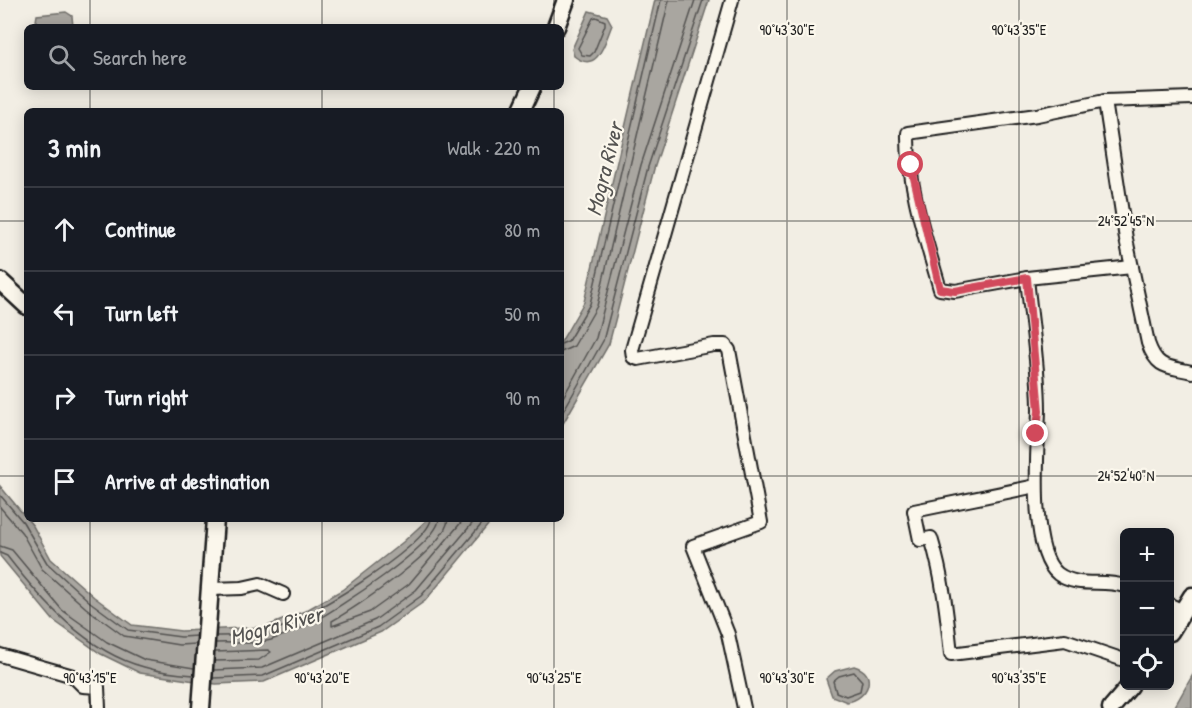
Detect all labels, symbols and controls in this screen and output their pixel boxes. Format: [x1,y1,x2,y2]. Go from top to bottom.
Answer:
text: 90°43'30"E [759,19,815,40]
text: 90°43'35"E [992,19,1047,40]
search box [24,24,564,90]
icon: search [45,41,78,74]
text: Search here [93,42,187,72]
water label: Mogra River [578,117,631,219]
text: 3 min [48,130,101,165]
text: Walk · 220 m [447,134,540,161]
route start [897,151,923,177]
text: 24°52'45"N [1098,210,1154,231]
icon: ahead [48,213,81,246]
text: Continue [105,214,176,244]
text: 80 m [504,216,540,243]
icon: left [48,297,81,330]
text: Turn left [105,298,178,328]
text: 50 m [504,300,540,327]
icon: right [48,381,81,414]
text: Turn right [105,382,188,412]
text: 90 m [506,384,540,411]
route end [1022,420,1048,446]
icon: arrive [48,465,81,498]
text: 24°52'40"N [1098,465,1154,486]
text: Arrive at destination [105,466,270,496]
map controls [1120,528,1174,690]
button: + [1120,528,1174,582]
button: − [1120,582,1174,636]
water label: Mogra River [226,598,328,652]
button: locate [1120,636,1174,690]
text: 90°43'15"E [63,667,117,688]
text: 90°43'20"E [294,667,350,688]
text: 90°43'25"E [526,667,582,688]
text: 90°43'30"E [759,667,815,688]
text: 90°43'35"E [992,667,1047,688]

